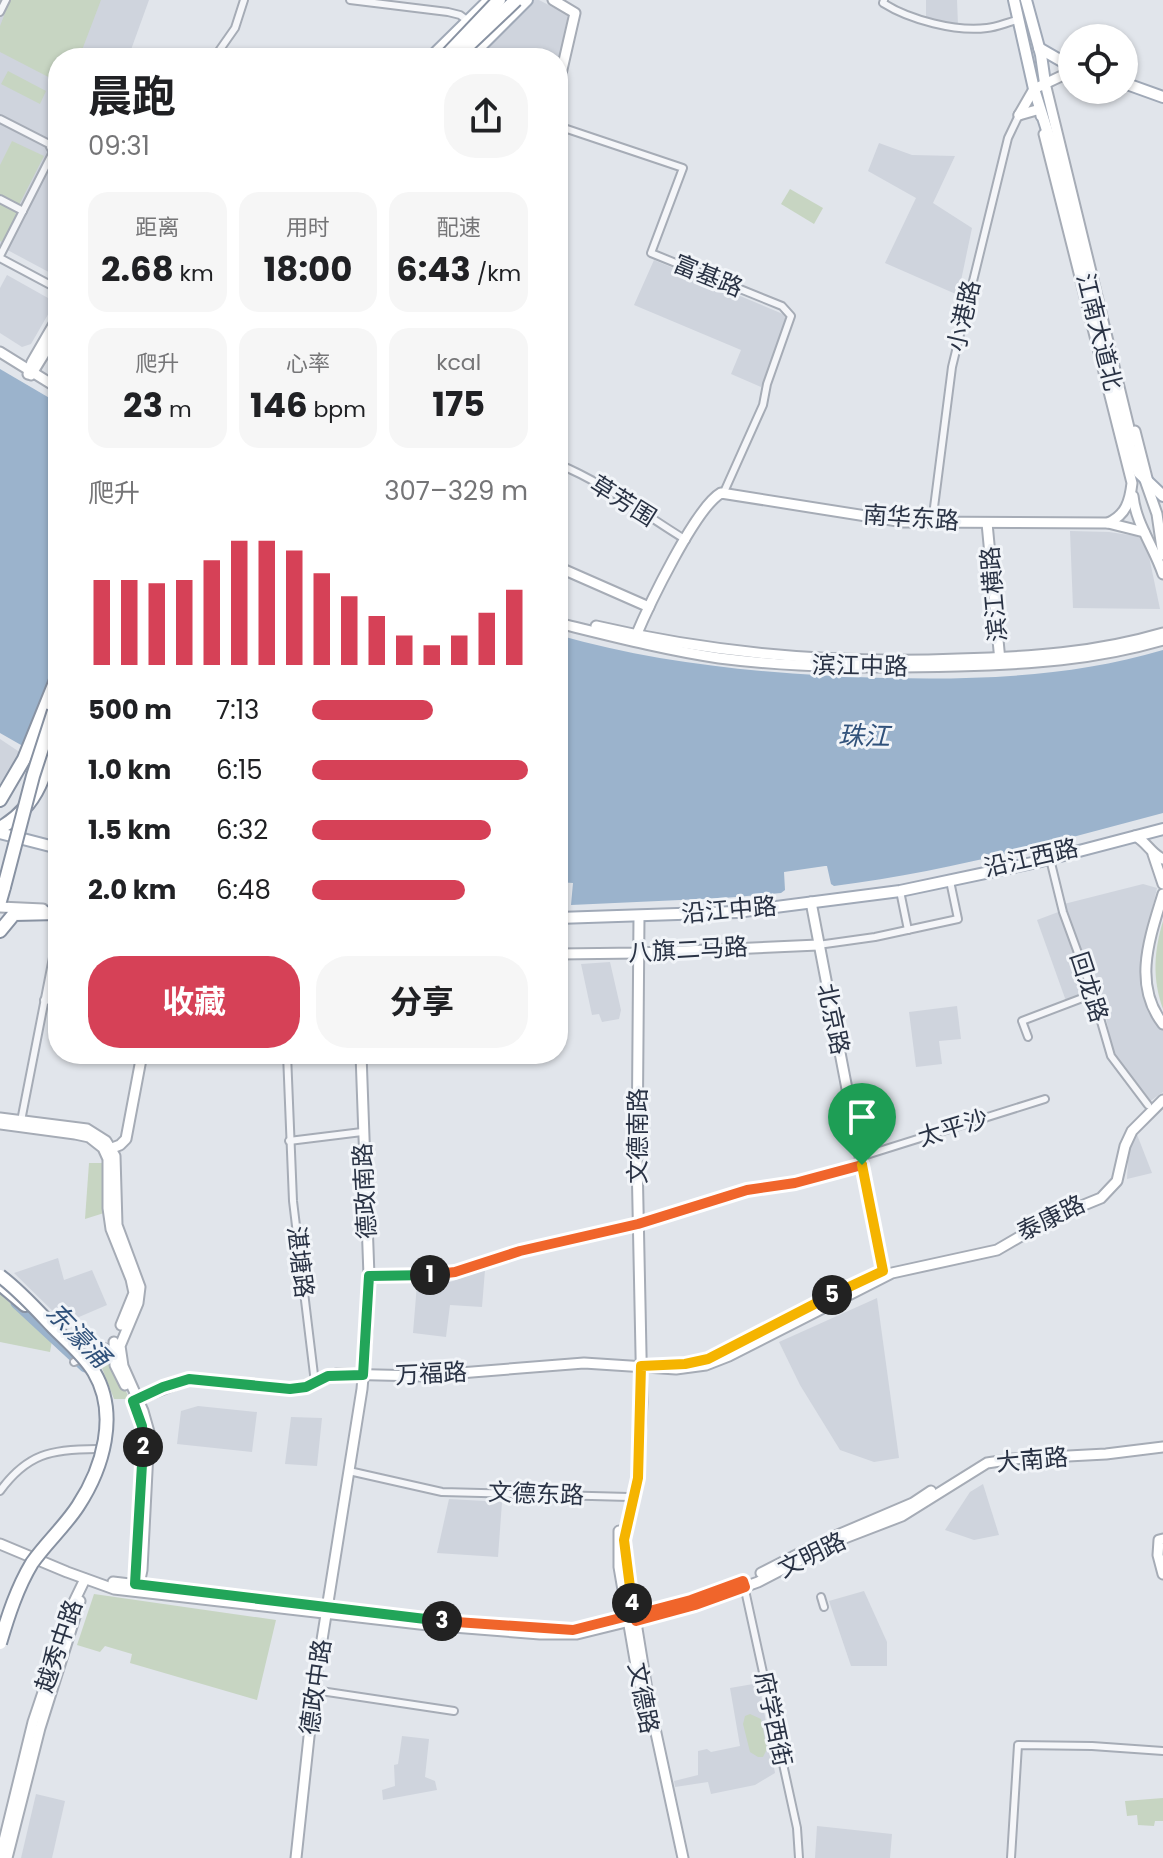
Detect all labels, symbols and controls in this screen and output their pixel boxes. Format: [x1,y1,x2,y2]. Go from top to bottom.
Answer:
map controls [1058,24,1138,104]
button: locate [1058,24,1138,104]
text: 晨跑 [88,66,176,127]
button: share [444,74,528,158]
text: 09:31 [88,128,150,164]
text: 距离 [135,212,179,243]
text: 用时 [286,212,330,243]
text: 配速 [437,212,481,243]
text: 2.68 [101,245,174,293]
text: 18:00 [264,245,352,293]
text: 6:43 [396,245,471,293]
street label: 富基路 [669,247,748,304]
text: km [174,258,214,289]
text: /km [471,258,521,289]
street label: 江南大道北 [1069,270,1130,394]
street label: 小港路 [939,277,988,355]
text: kcal [436,347,481,378]
text: 爬升 [135,348,179,379]
text: 心率 [286,348,330,379]
text: 175 [432,380,485,428]
text: 23 [123,381,163,429]
text: 146 [250,381,308,429]
text: m [163,394,192,425]
text: bpm [308,394,366,425]
street label: 草芳围 [584,468,663,534]
text: 307–329 m [384,473,528,509]
text: 爬升 [88,475,140,511]
street label: 南华东路 [862,498,960,537]
street label: 滨江横路 [973,545,1014,643]
street label: 滨江中路 [812,648,908,683]
text: 500 m [88,692,172,728]
text: 7:13 [216,692,259,728]
water label: 珠江 [838,718,893,755]
text: 1.0 km [88,752,171,788]
text: 6:15 [216,752,263,788]
text: 1.5 km [88,812,171,848]
text: 6:32 [216,812,268,848]
street label: 沿江西路 [980,831,1081,884]
text: 2.0 km [88,872,176,908]
text: 6:48 [216,872,271,908]
street label: 沿江中路 [680,889,778,930]
street label: 八旗二马路 [627,930,749,969]
street label: 回龙路 [1063,948,1116,1026]
button: 收藏 [88,956,300,1048]
button: 分享 [316,956,528,1048]
street label: 北京路 [810,980,857,1058]
pin [828,1083,896,1165]
street label: 文德南路 [621,1088,654,1184]
icon: arrive [840,1095,884,1139]
street label: 太平沙 [914,1101,992,1154]
street label: 德政南路 [346,1142,383,1240]
street label: 泰康路 [1011,1187,1090,1248]
street label: 湛塘路 [280,1224,321,1300]
pin: 1 [410,1255,450,1295]
text: 1 [426,1259,434,1290]
pin: 5 [812,1275,852,1315]
text: 5 [825,1279,839,1310]
water label: 东濠涌 [38,1294,120,1378]
street label: 万福路 [394,1355,468,1392]
pin: 2 [123,1427,163,1467]
text: 2 [137,1431,149,1462]
street label: 大南路 [995,1440,1069,1479]
street label: 文德东路 [487,1475,585,1512]
street label: 文明路 [772,1524,851,1585]
pin: 4 [612,1583,652,1623]
text: 4 [625,1587,639,1618]
street label: 越秀中路 [27,1595,90,1697]
pin: 3 [422,1601,462,1641]
text: 3 [435,1605,449,1636]
street label: 德政中路 [292,1637,339,1737]
street label: 文德路 [620,1659,667,1736]
street label: 府学西街 [747,1669,800,1769]

